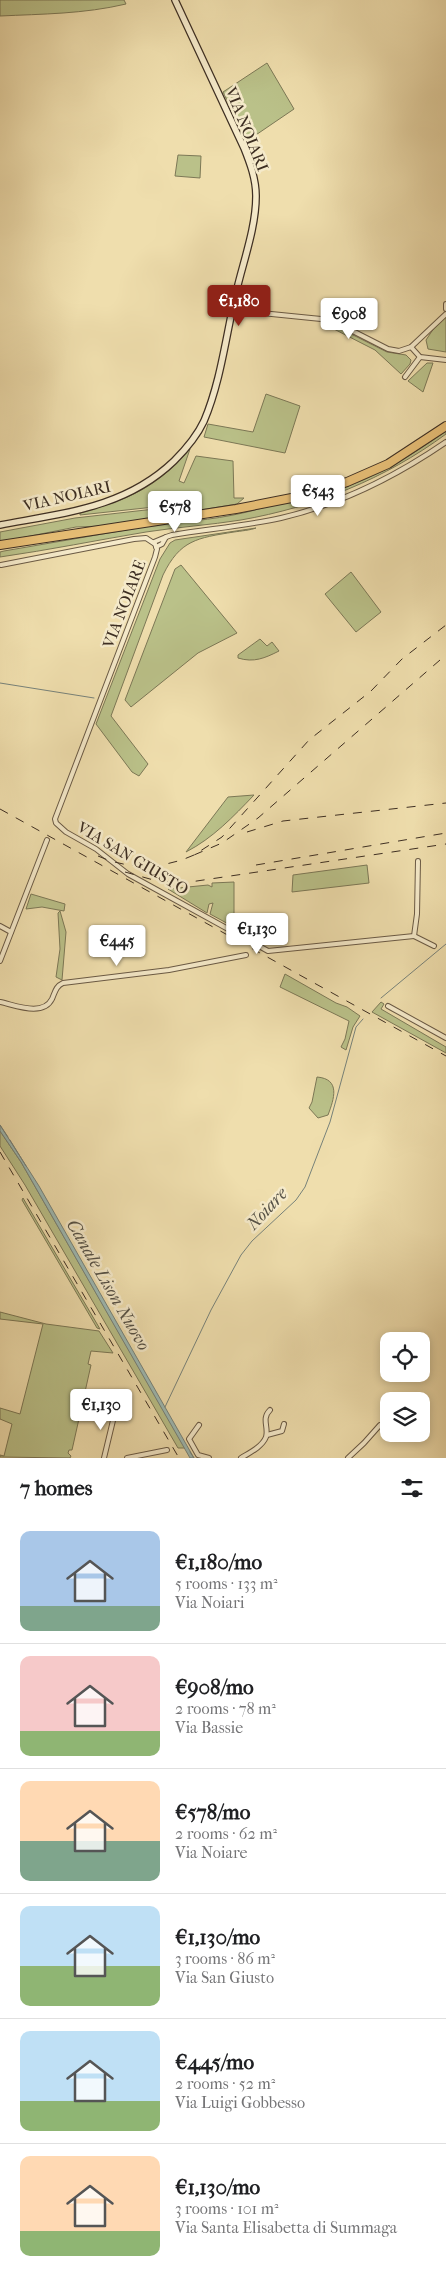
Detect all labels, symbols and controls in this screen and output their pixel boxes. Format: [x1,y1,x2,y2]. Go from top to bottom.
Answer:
street label: VIA NOIARI [221,83,273,174]
pin: €1,180 [198,284,280,327]
text: €1,180 [218,291,260,310]
pin: €908 [319,298,379,340]
text: €908 [332,304,366,323]
pin: €543 [288,474,348,517]
street label: VIA NOIARI [20,477,113,516]
text: €543 [302,481,334,500]
pin: €578 [145,490,205,533]
text: €578 [159,497,191,516]
street label: VIA NOIARE [98,557,150,652]
street label: VIA SAN GIUSTO [73,817,192,899]
pin: €1,130 [216,912,298,955]
text: €1,130 [237,919,277,938]
pin: €445 [87,924,147,967]
text: €445 [100,931,134,950]
water label: Noiare [242,1183,292,1235]
water label: Canale Lison Nuovo [62,1216,154,1354]
map controls [380,1332,430,1442]
button: locate [380,1332,430,1382]
pin: €1,130 [60,1388,142,1431]
button: layers [380,1392,430,1442]
text: €1,130 [81,1395,121,1414]
icon: filters [398,1474,426,1502]
text: 7 homes [20,1476,92,1500]
text: €1,180/mo [175,1550,262,1574]
icon: home [60,1551,120,1611]
text: 5 rooms · 133 m² [175,1574,278,1593]
text: Via Noiari [175,1593,244,1612]
text: €908/mo [175,1675,254,1699]
icon: home [60,1676,120,1736]
text: 2 rooms · 78 m² [175,1699,276,1718]
text: Via Bassie [175,1718,243,1737]
text: €578/mo [175,1800,250,1824]
icon: home [60,1801,120,1861]
text: 2 rooms · 62 m² [175,1824,277,1843]
text: Via Noiare [175,1843,248,1862]
text: €1,130/mo [175,1925,260,1949]
icon: home [60,1926,120,1986]
text: 3 rooms · 86 m² [175,1949,275,1968]
text: Via San Giusto [175,1968,274,1987]
text: €445/mo [175,2050,254,2074]
icon: home [60,2051,120,2111]
text: 2 rooms · 52 m² [175,2074,275,2093]
text: Via Luigi Gobbesso [175,2093,305,2112]
text: €1,130/mo [175,2175,260,2199]
icon: home [60,2176,120,2236]
text: 3 rooms · 101 m² [175,2199,278,2218]
text: Via Santa Elisabetta di Summaga [175,2218,397,2237]

